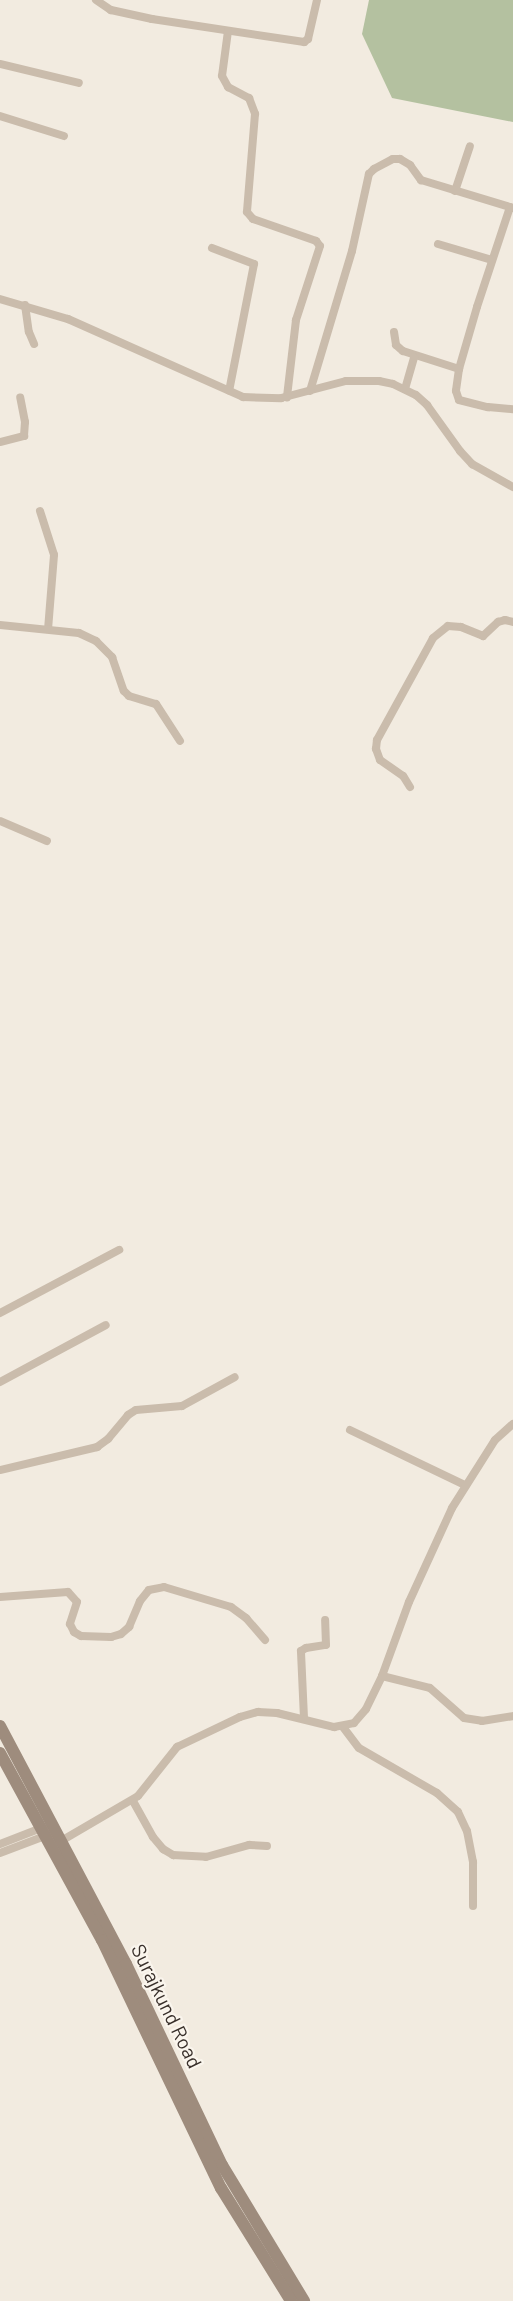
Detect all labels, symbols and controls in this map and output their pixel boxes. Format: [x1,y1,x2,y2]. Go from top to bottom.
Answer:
street label: Surajkund Road [127,1940,207,2072]

